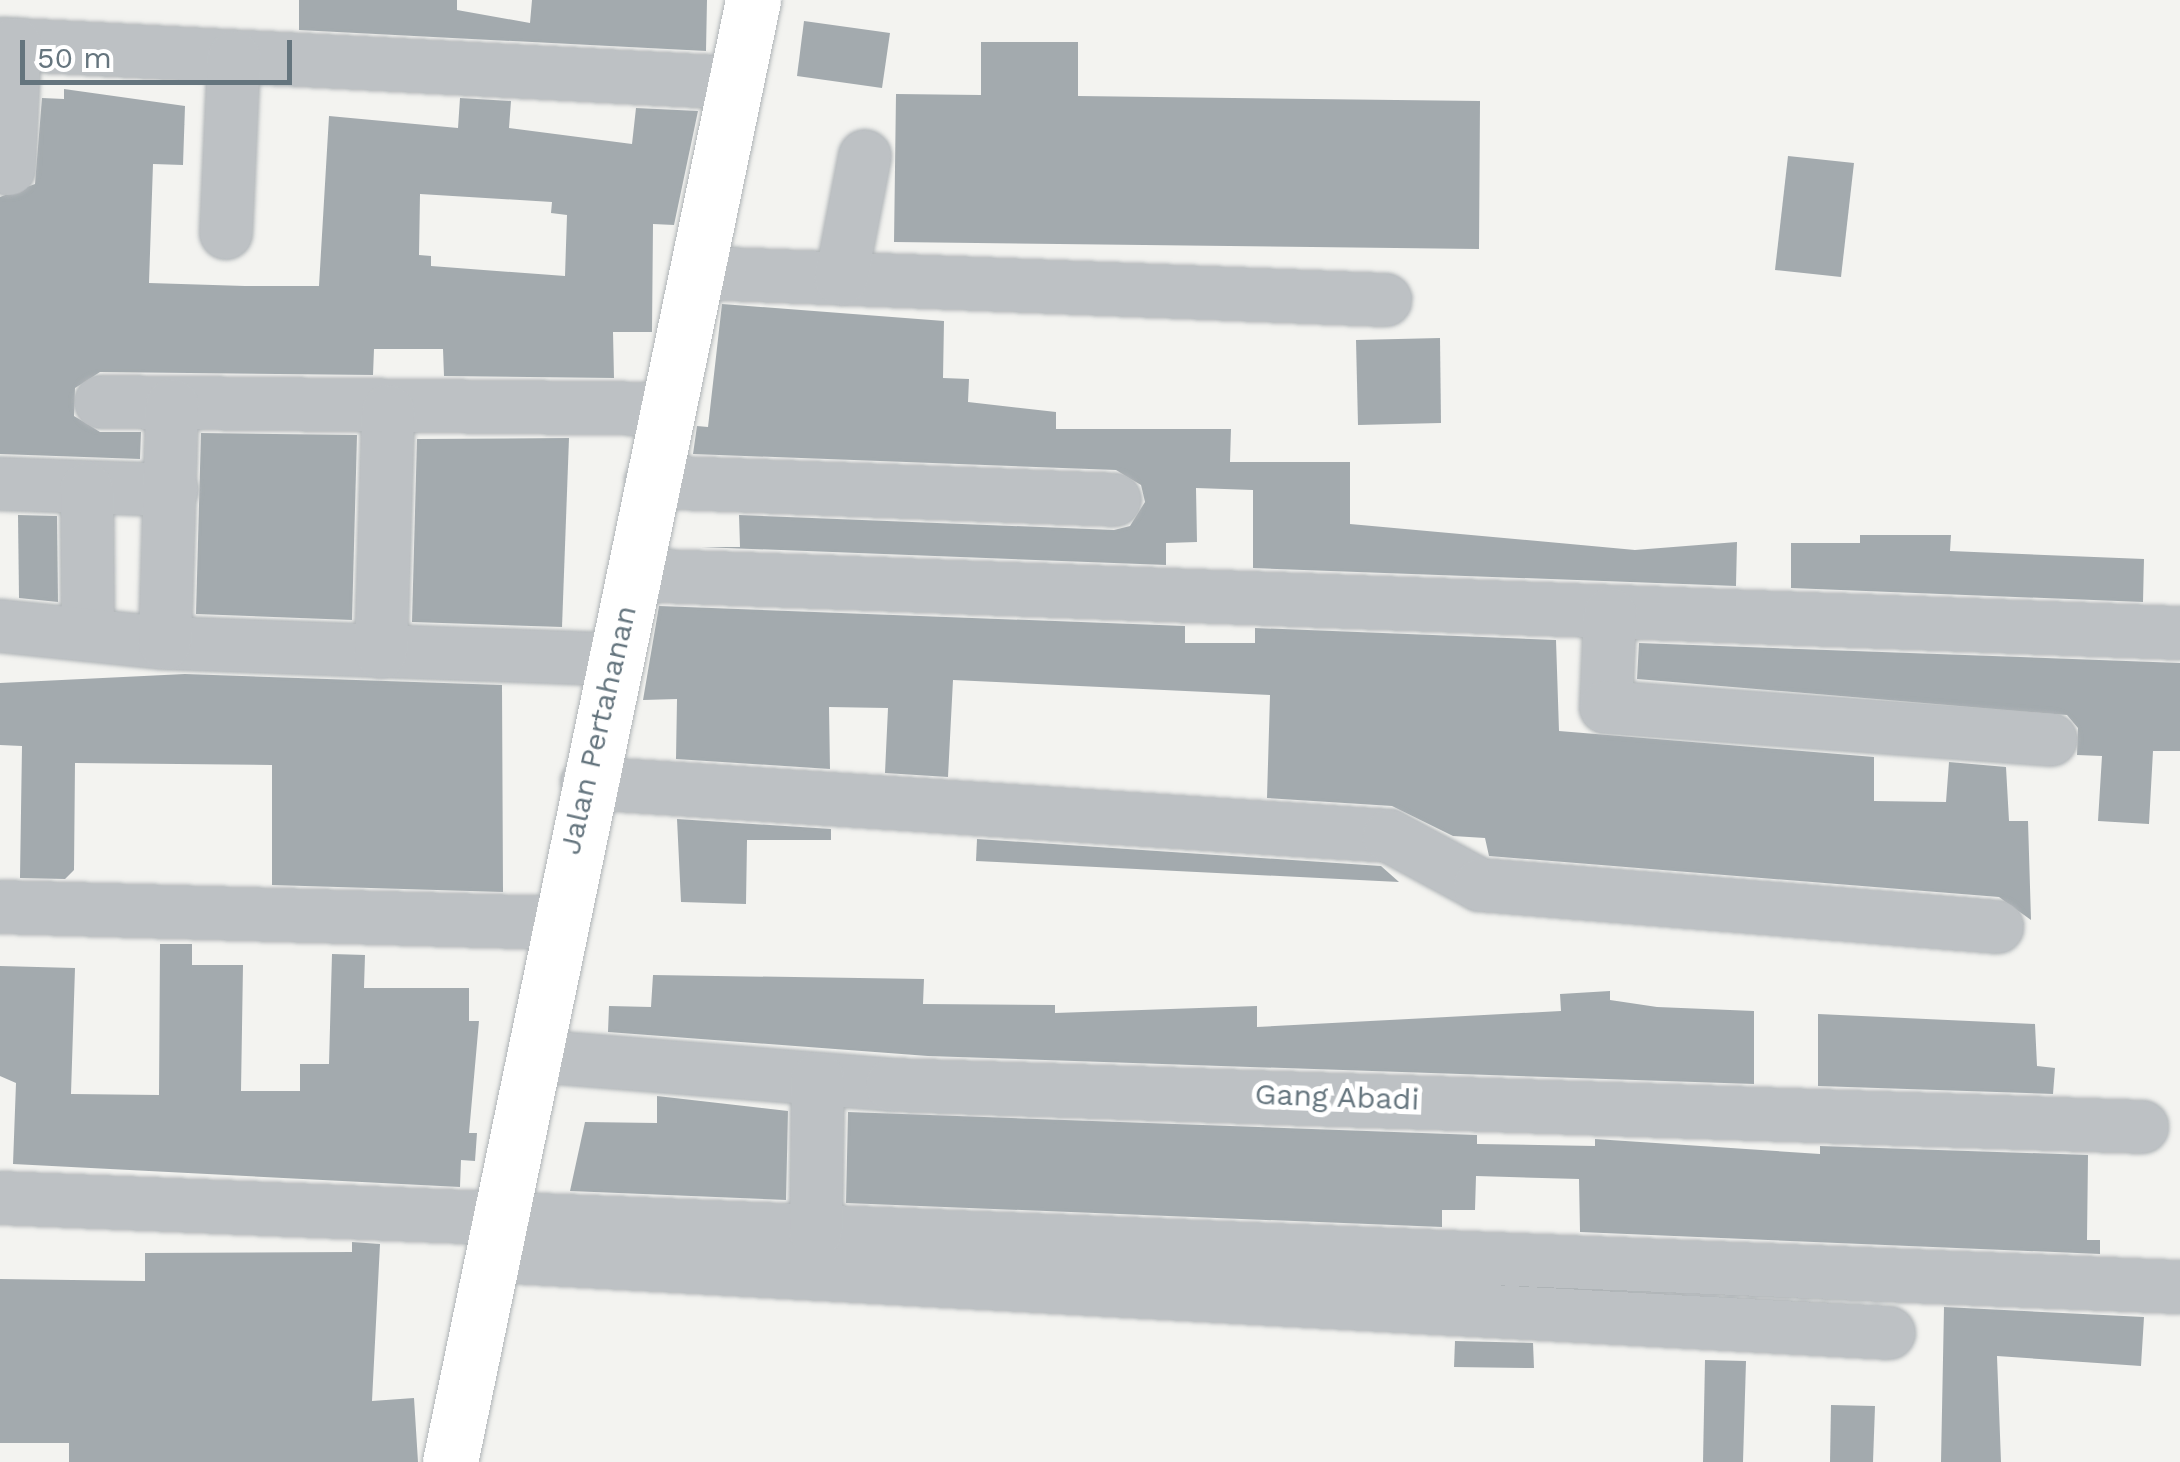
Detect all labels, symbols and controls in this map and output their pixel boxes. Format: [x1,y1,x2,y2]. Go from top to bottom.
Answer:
scale bar [25,20,298,82]
text: 50 m [37,40,112,75]
street label: Jalan Pertahanan [552,602,644,858]
street label: Gang Abadi [1254,1076,1420,1118]

